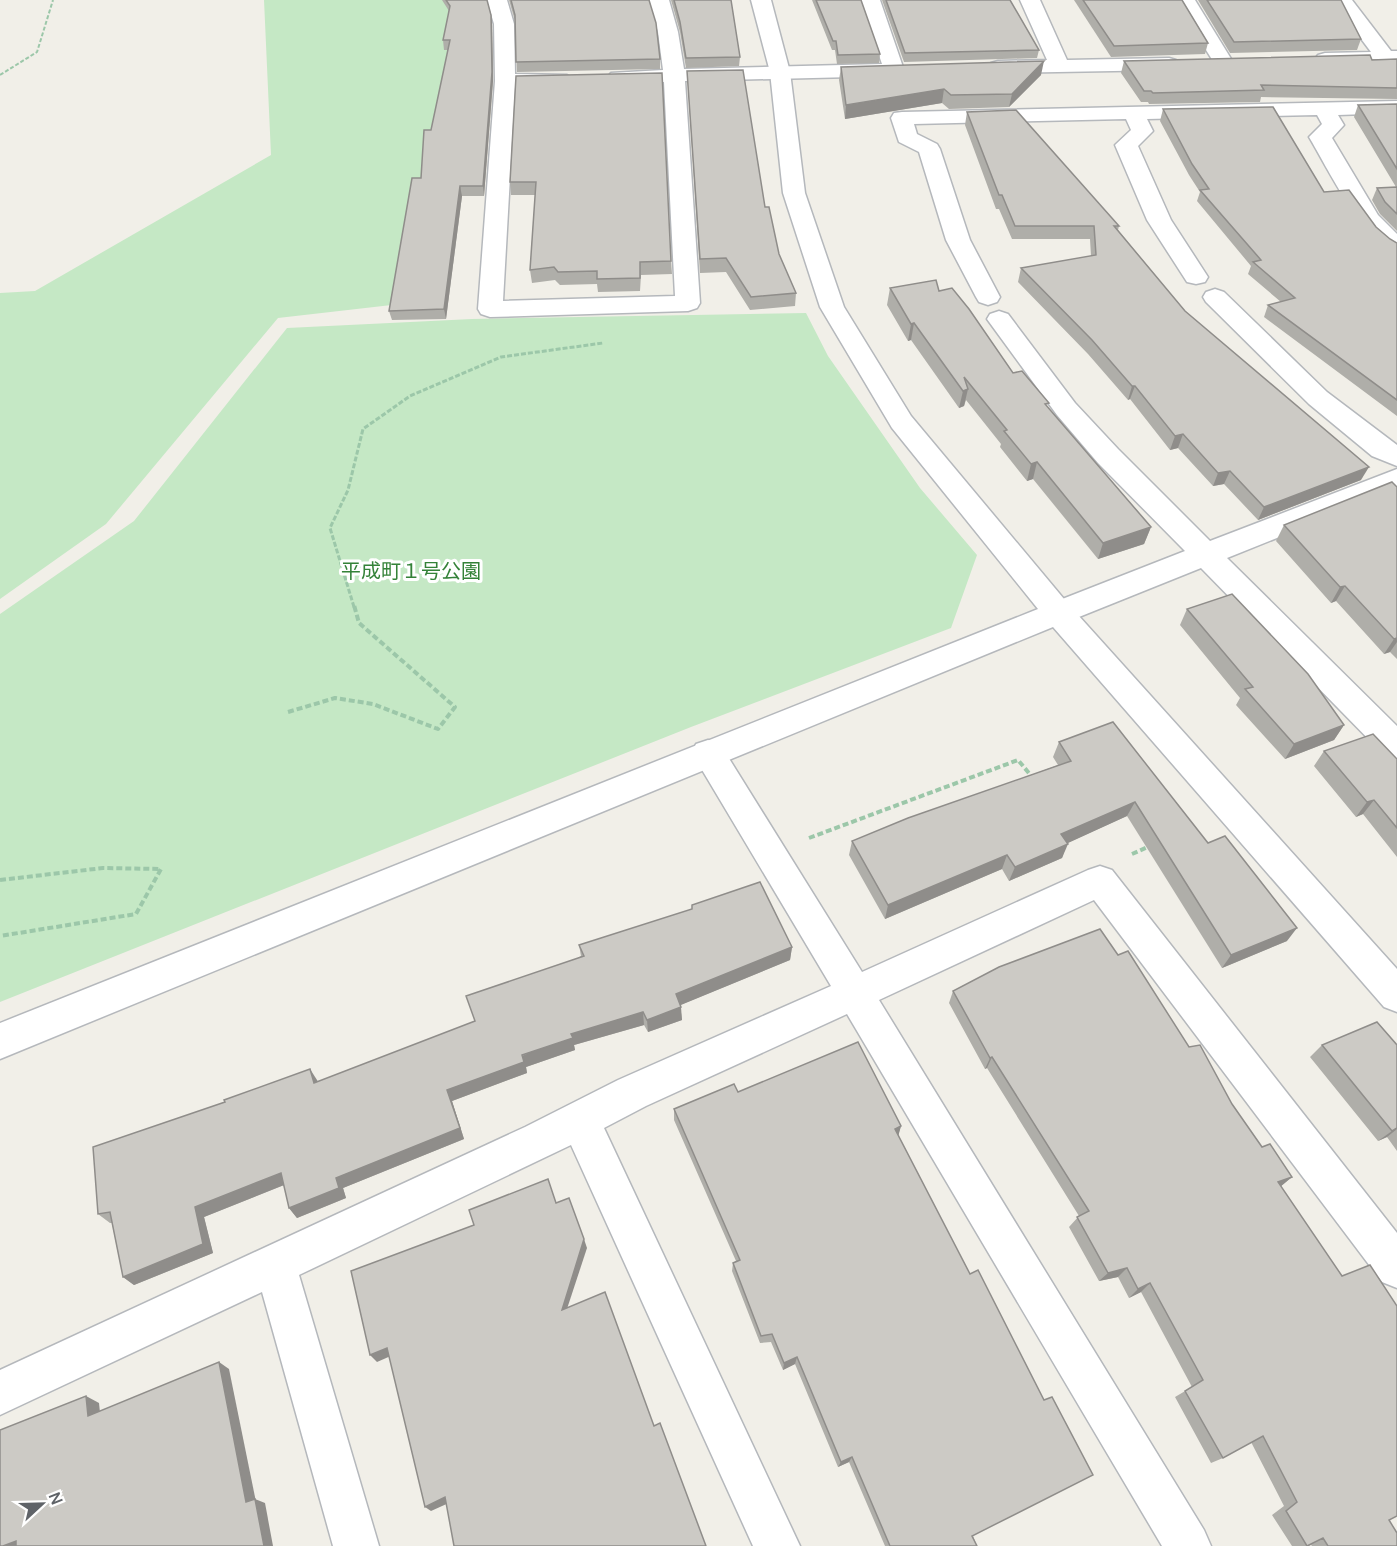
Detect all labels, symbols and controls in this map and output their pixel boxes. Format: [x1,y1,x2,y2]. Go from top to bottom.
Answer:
park label: 平成町１号公園 [341,557,481,584]
north arrow [12,1474,72,1534]
text: N [44,1489,68,1508]

